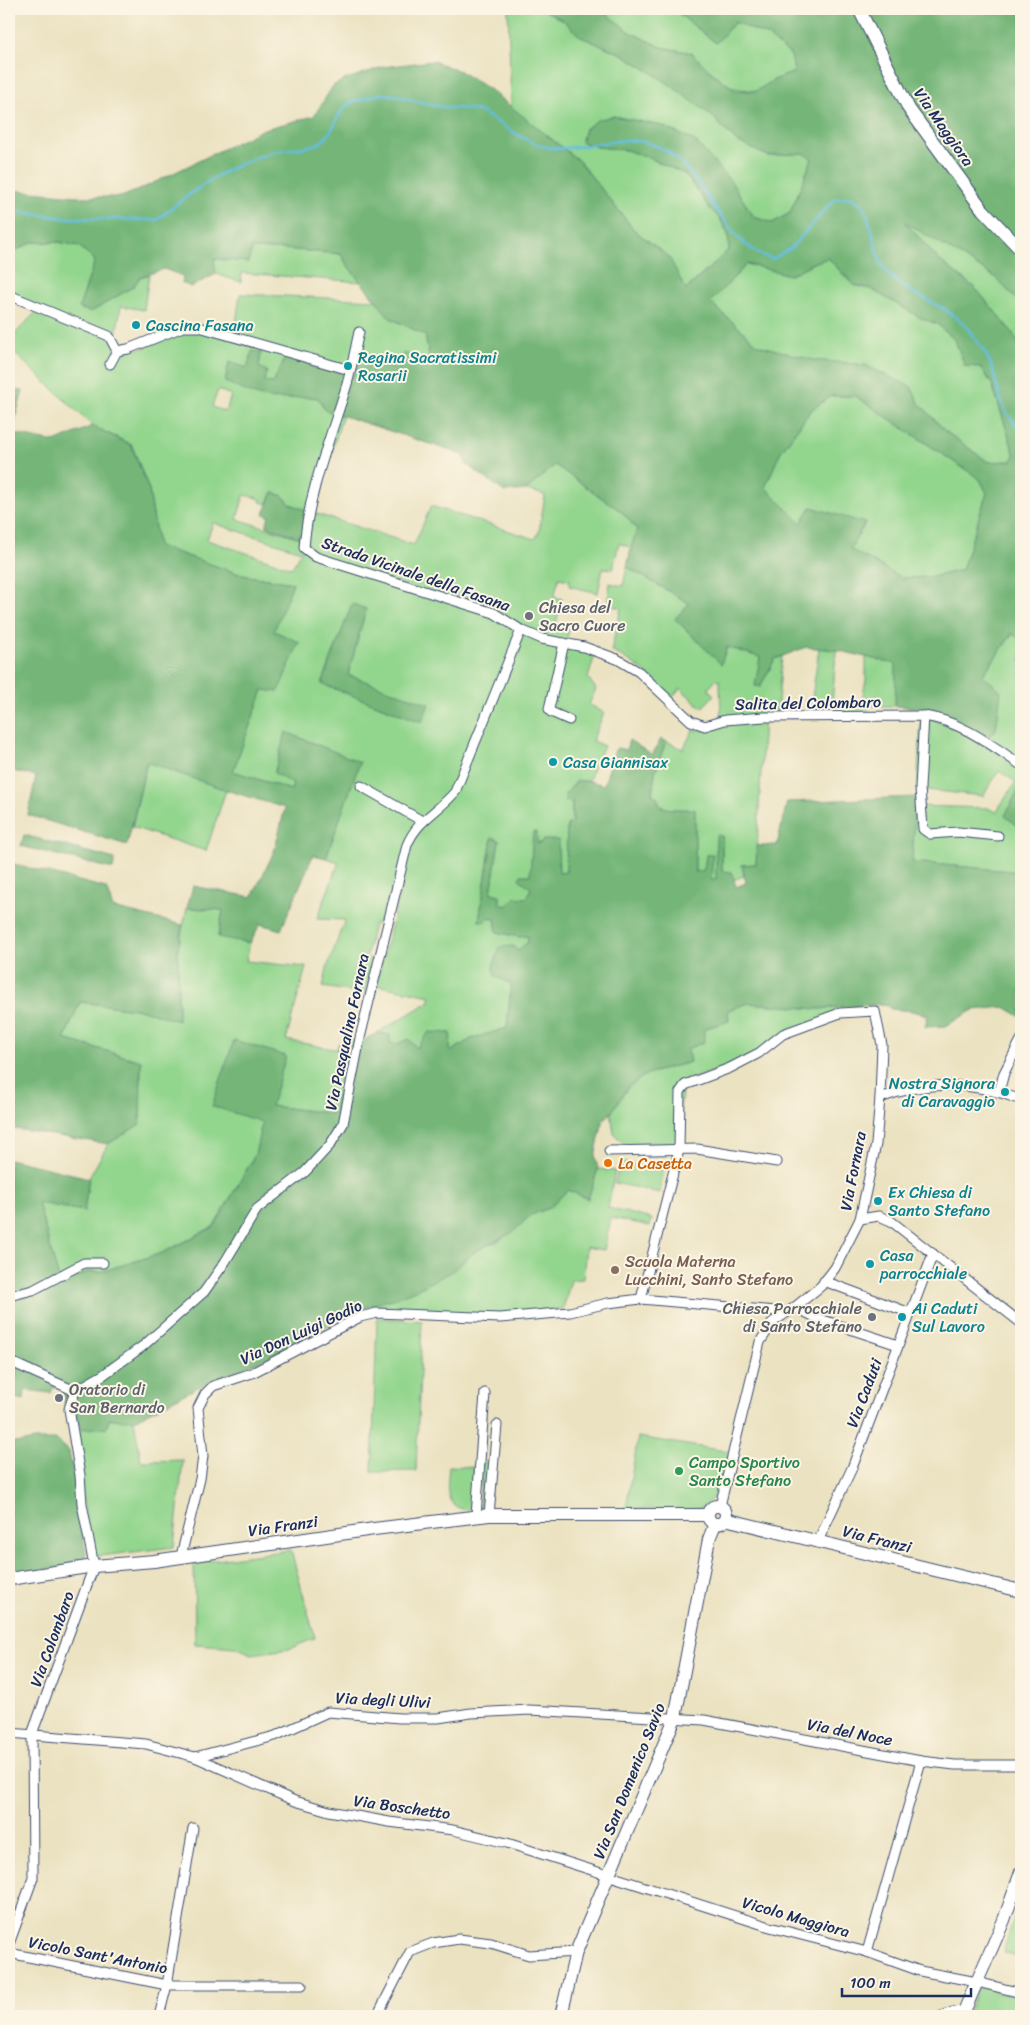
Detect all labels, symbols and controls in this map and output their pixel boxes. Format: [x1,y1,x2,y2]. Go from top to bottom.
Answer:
street label: Via Maggiora [906,81,982,173]
place label: Cascina Fasana [146,311,253,340]
marker: Cascina Fasana [130,319,142,331]
place label: Regina Sacratissimi Rosarii [358,343,497,390]
marker: Regina Sacratissimi Rosarii [342,360,354,372]
street label: Strada Vicinale della Fasana [318,528,515,620]
place label: Chiesa del Sacro Cuore [539,593,625,640]
marker: Chiesa del Sacro Cuore [523,610,535,622]
street label: Salita del Colombaro [735,687,881,719]
place label: Casa Giannisax [563,748,669,777]
marker: Casa Giannisax [547,756,559,768]
street label: Via Pasqualino Fornara [316,951,378,1113]
place label: Nostra Signora di Caravaggio [889,1069,996,1116]
marker: Nostra Signora di Caravaggio [999,1086,1011,1098]
street label: Via Fornara [831,1128,875,1213]
place label: La Casetta [618,1149,692,1178]
marker: La Casetta [602,1157,614,1169]
place label: Ex Chiesa di Santo Stefano [888,1178,990,1225]
marker: Ex Chiesa di Santo Stefano [872,1195,884,1207]
place label: Casa parrocchiale [879,1241,967,1288]
place label: Scuola Materna Lucchini, Santo Stefano [625,1247,793,1294]
marker: Casa parrocchiale [864,1258,876,1270]
marker: Scuola Materna Lucchini, Santo Stefano [609,1264,621,1276]
street label: Via Don Luigi Godio [235,1291,367,1373]
place label: Chiesa Parrocchiale di Santo Stefano [723,1294,862,1341]
place label: Ai Caduti Sul Lavoro [911,1294,985,1341]
marker: Chiesa Parrocchiale di Santo Stefano [866,1311,878,1323]
marker: Ai Caduti Sul Lavoro [896,1311,908,1323]
street label: Via Caduti [837,1353,891,1432]
place label: Oratorio di San Bernardo [69,1375,165,1422]
marker: Oratorio di San Bernardo [53,1392,65,1404]
place label: Campo Sportivo Santo Stefano [689,1448,800,1495]
marker: Campo Sportivo Santo Stefano [673,1465,685,1477]
street label: Via Franzi [246,1507,320,1545]
street label: Via Franzi [839,1516,915,1562]
street label: Via Colombaro [21,1587,83,1691]
street label: Via degli Ulivi [335,1683,432,1717]
street label: Via San Domenico Savio [584,1698,674,1864]
street label: Via del Noce [805,1710,895,1754]
street label: Via Boschetto [352,1786,452,1828]
street label: Vicolo Maggiora [739,1888,853,1946]
street label: Vicolo Sant'Antonio [26,1927,170,1983]
scale bar [842,1965,971,1997]
text: 100 m [850,1970,891,1996]

